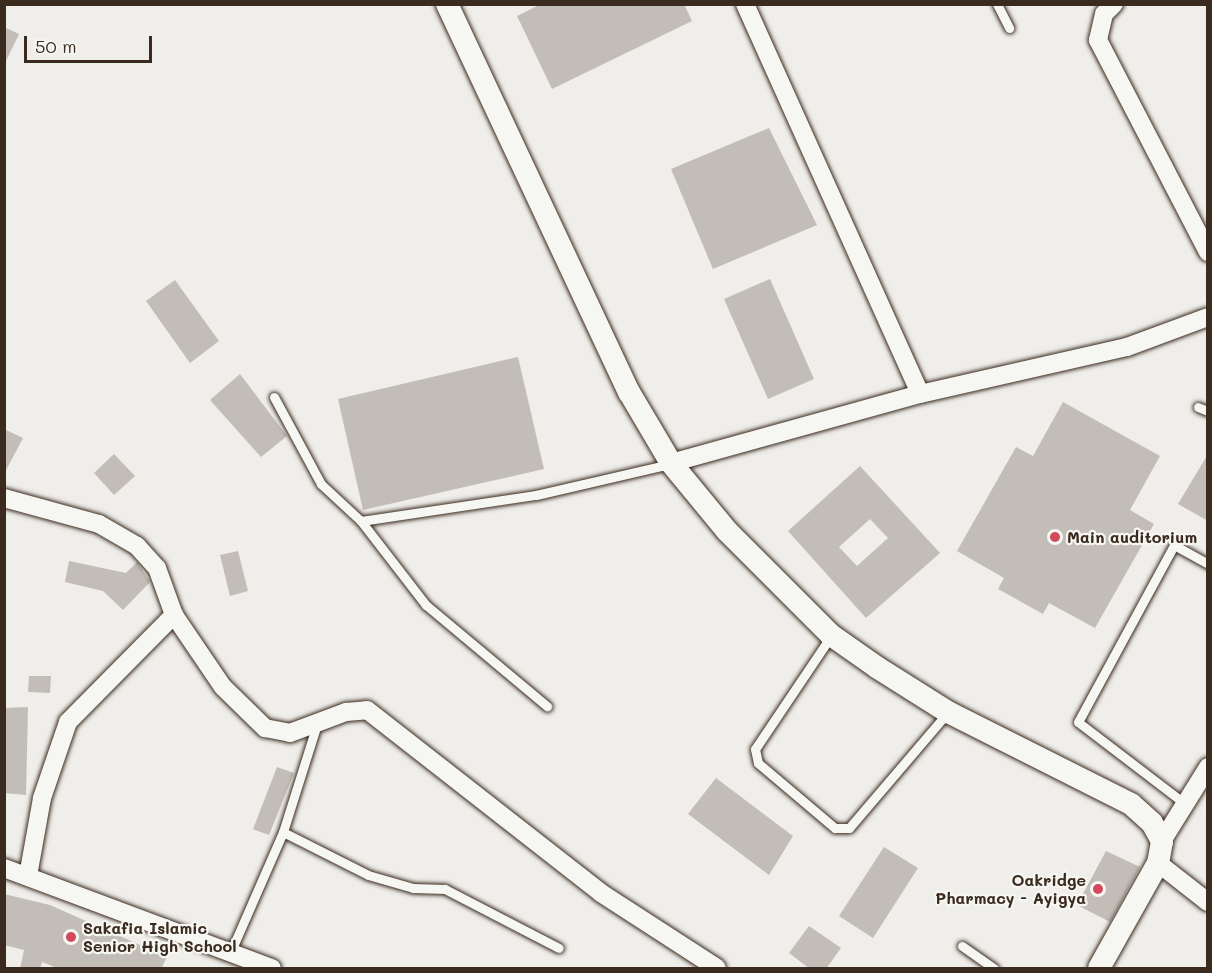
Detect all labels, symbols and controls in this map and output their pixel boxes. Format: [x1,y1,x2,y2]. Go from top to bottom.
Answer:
scale bar [27,24,154,62]
text: 50 m [35,34,77,58]
place label: Main auditorium [1067,527,1197,547]
marker: Main auditorium [1048,530,1062,544]
place label: Oakridge Pharmacy - Ayigya [935,870,1086,908]
marker: Oakridge Pharmacy - Ayigya [1091,882,1105,896]
place label: Sakafia Islamic Senior High School [83,918,236,956]
marker: Sakafia Islamic Senior High School [64,930,78,944]

